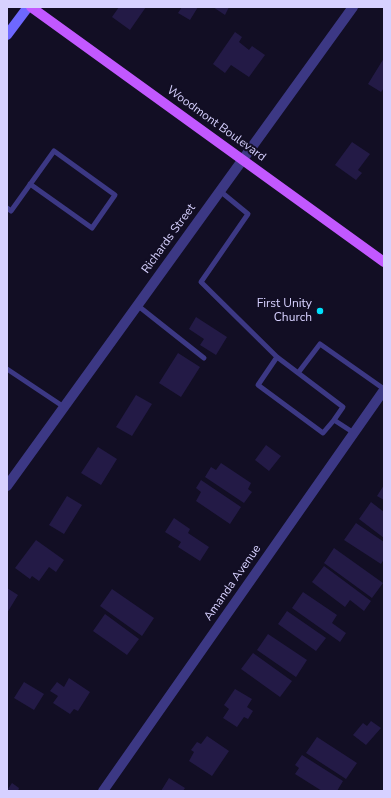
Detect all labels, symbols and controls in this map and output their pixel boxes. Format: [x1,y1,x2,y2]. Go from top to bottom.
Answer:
street label: Woodmont Boulevard [164,83,268,165]
street label: Richards Street [139,201,199,277]
place label: First Unity Church [257,297,312,325]
marker: First Unity Church [315,306,325,316]
street label: Amanda Avenue [201,542,265,624]

